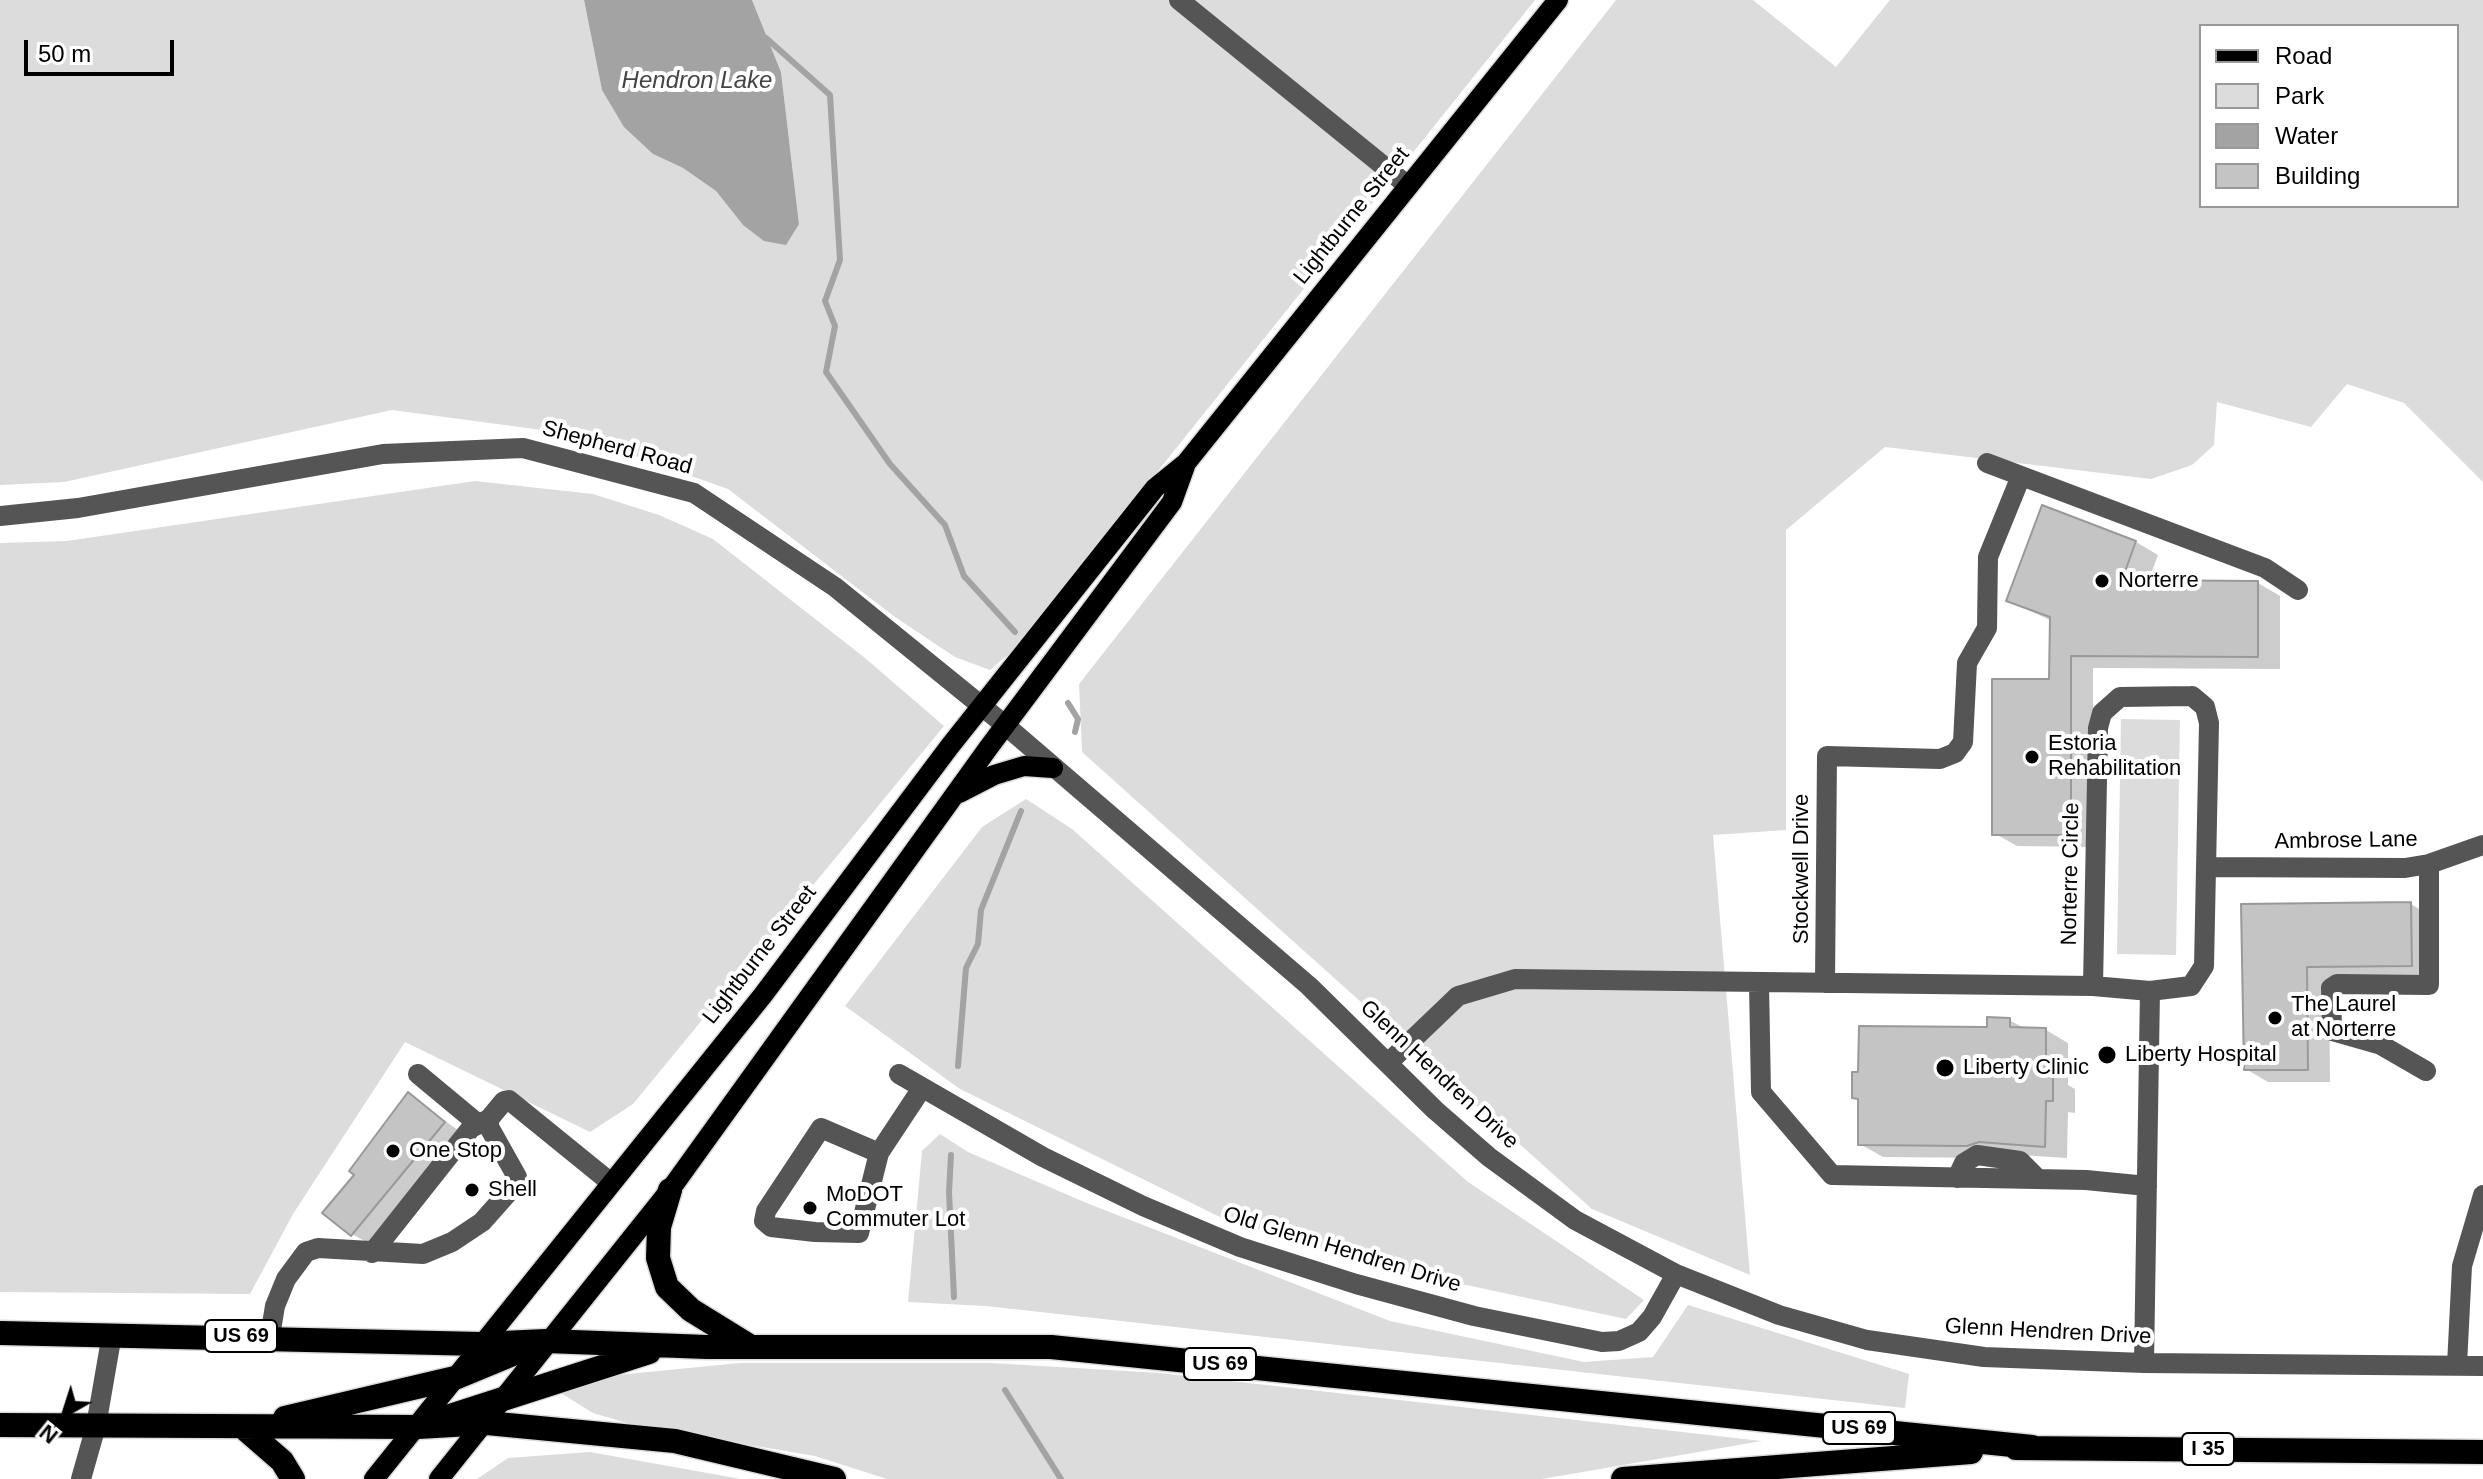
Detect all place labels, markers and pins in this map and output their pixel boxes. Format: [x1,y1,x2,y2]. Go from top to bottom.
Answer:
place label: Norterre [2118,568,2199,594]
marker: Norterre [2093,572,2111,590]
place label: Estoria Rehabilitation [2048,731,2181,782]
marker: Estoria Rehabilitation [2023,748,2041,766]
place label: The Laurel at Norterre [2291,992,2396,1044]
marker: The Laurel at Norterre [2266,1009,2284,1027]
place label: Liberty Hospital [2125,1042,2277,1068]
marker: Liberty Hospital [2096,1044,2118,1066]
place label: Liberty Clinic [1963,1055,2089,1081]
marker: Liberty Clinic [1934,1057,1956,1079]
place label: One Stop [409,1138,502,1164]
marker: One Stop [384,1142,402,1160]
place label: Shell [488,1177,537,1203]
marker: Shell [463,1181,481,1199]
place label: MoDOT Commuter Lot [826,1182,965,1234]
marker: MoDOT Commuter Lot [801,1199,819,1217]

